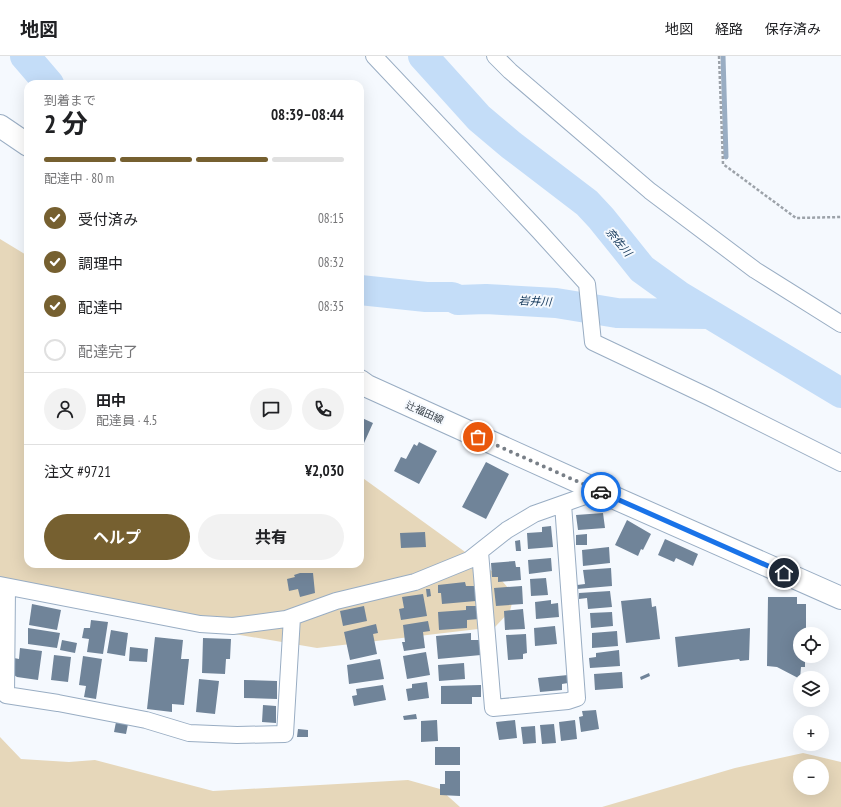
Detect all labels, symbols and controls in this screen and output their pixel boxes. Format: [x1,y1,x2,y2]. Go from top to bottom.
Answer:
text: 地図 [20,17,58,41]
text: 地図 [665,20,693,38]
text: 経路 [715,20,743,38]
text: 保存済み [765,20,821,38]
text: 到着まで [44,92,96,109]
text: 08:39–08:44 [271,105,344,124]
text: 2 分 [44,107,88,140]
text: 配達中 · 80 m [44,170,114,187]
icon: check [44,207,66,229]
text: 受付済み [78,210,138,229]
text: 08:15 [318,210,344,227]
water label: 奈佐川 [603,225,636,260]
icon: check [44,251,66,273]
text: 調理中 [78,254,123,273]
text: 08:32 [318,254,344,271]
water label: 岩井川 [518,293,553,309]
icon: check [44,295,66,317]
text: 配達中 [78,298,123,317]
text: 08:35 [318,298,344,315]
text: 配達完了 [78,342,138,361]
button: person [44,388,86,430]
button: chat [250,388,292,430]
button: phone [302,388,344,430]
text: 田中 [96,391,126,410]
street label: 辻福田線 [404,398,446,427]
text: 配達員 · 4.5 [96,412,157,429]
pin [461,420,495,454]
icon: bag [467,426,489,448]
text: ¥2,030 [305,461,344,480]
text: 注文 #9721 [44,462,111,481]
courier [581,472,621,512]
icon: car [590,481,612,503]
button: ヘルプ [44,514,190,560]
button: 共有 [198,514,344,560]
pin [767,556,801,590]
icon: home [773,562,795,584]
map controls [793,627,829,795]
button: locate [793,627,829,663]
button: layers [793,671,829,707]
button: + [793,715,829,751]
button: − [793,759,829,795]

